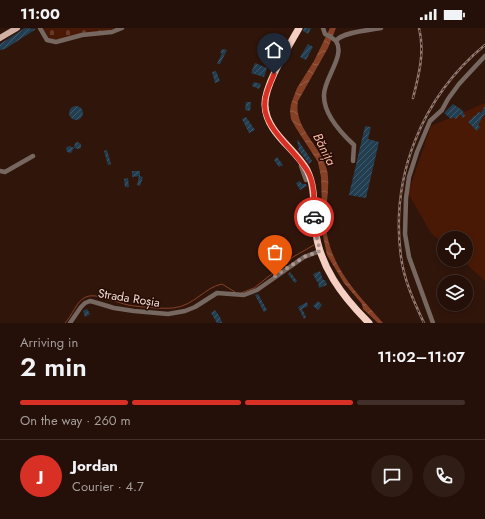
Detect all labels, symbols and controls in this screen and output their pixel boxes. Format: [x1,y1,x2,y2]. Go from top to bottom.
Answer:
text: 11:00 [20,3,60,25]
pin [257,33,291,74]
icon: home [263,39,285,61]
water label: Bănița [308,130,341,169]
courier [294,197,334,237]
icon: car [303,206,325,228]
map controls [437,231,473,311]
button: locate [437,231,473,267]
pin [258,235,292,276]
icon: bag [264,241,286,263]
button: layers [437,275,473,311]
street label: Strada Roșia [97,284,162,312]
text: Arriving in [20,333,78,352]
text: 11:02–11:07 [377,346,465,368]
text: 2 min [20,348,87,386]
text: On the way · 260 m [20,411,131,430]
text: Jordan [72,455,118,477]
button: chat [371,455,413,497]
button: phone [423,455,465,497]
text: J [39,465,43,487]
text: Courier · 4.7 [72,477,144,496]

